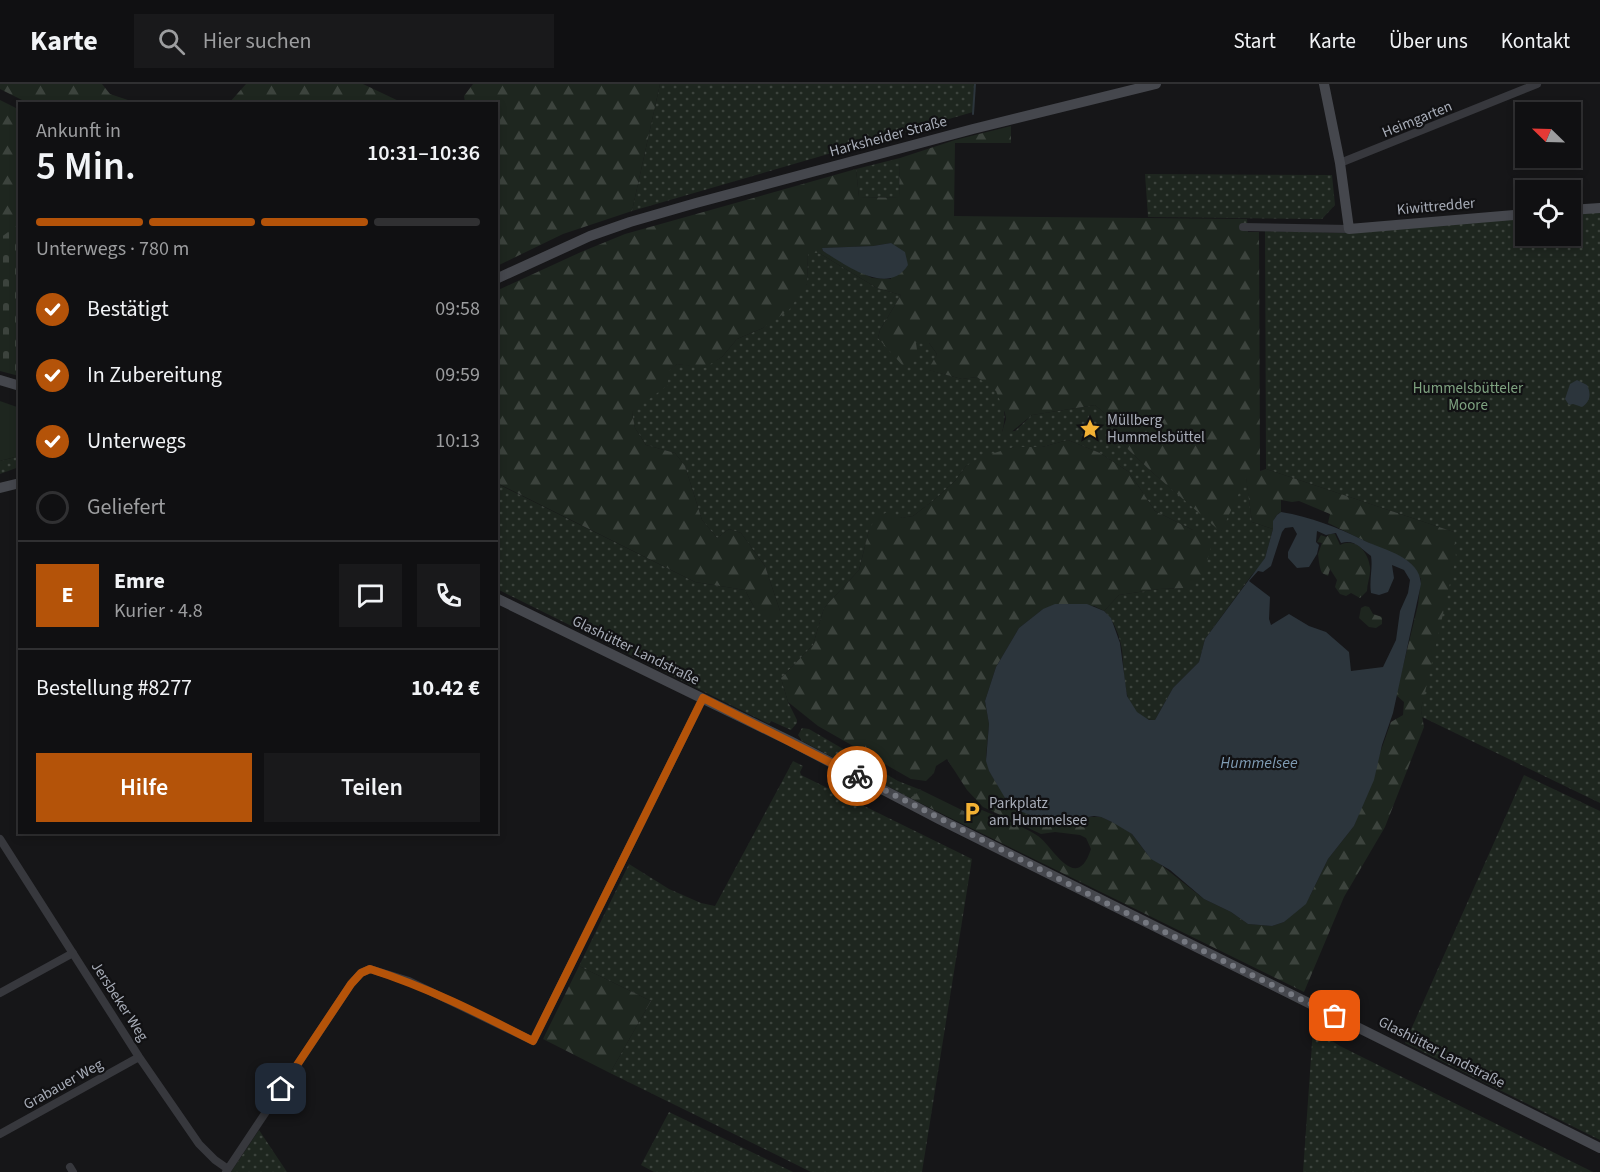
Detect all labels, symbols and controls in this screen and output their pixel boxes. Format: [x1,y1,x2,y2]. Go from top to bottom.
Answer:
search box [134,14,554,68]
text: Karte [30,21,98,61]
icon: search [155,25,188,58]
text: Hier suchen [203,25,312,57]
text: Start [1233,26,1276,56]
text: Karte [1309,26,1356,56]
text: Über uns [1389,26,1468,56]
text: Kontakt [1501,26,1570,56]
street label: Heimgarten [1379,96,1455,143]
north arrow [1515,102,1581,168]
map controls [1515,102,1581,246]
street label: Harksheider Straße [827,111,949,162]
text: Ankunft in [36,117,121,145]
text: 10:31–10:36 [367,137,480,169]
text: 5 Min. [36,139,136,195]
button: locate [1515,180,1581,246]
street label: Kiwittredder [1396,193,1477,220]
text: Unterwegs · 780 m [36,235,189,263]
icon: check [36,293,69,326]
text: Bestätigt [87,293,169,325]
text: 09:58 [435,295,480,323]
icon: check [36,359,69,392]
text: In Zubereitung [87,359,222,391]
text: 09:59 [435,361,480,389]
park label: Hummelsbütteler Moore [1413,378,1524,416]
place label: Müllberg Hummelsbüttel [1107,410,1205,448]
place icon: Müllberg Hummelsbüttel [1078,417,1102,441]
icon: check [36,425,69,458]
text: Unterwegs [87,425,186,457]
text: 10:13 [435,427,480,455]
text: Geliefert [87,491,166,523]
button: chat [339,564,402,627]
button: phone [417,564,480,627]
text: Emre [114,565,165,597]
text: E [61,579,74,611]
text: Kurier · 4.8 [114,597,203,625]
street label: Glashütter Landstraße [569,610,703,690]
text: Bestellung #8277 [36,672,192,704]
text: 10.42 € [411,672,480,704]
courier [827,746,887,806]
water label: Hummelsee [1220,752,1298,774]
button: Hilfe [36,753,252,822]
button: Teilen [264,753,480,822]
icon: bike [841,760,874,793]
place label: Parkplatz am Hummelsee [989,793,1087,831]
parking icon: Parkplatz am Hummelsee [960,800,984,824]
street label: Jersbeker Weg [86,957,153,1046]
pin [1309,990,1360,1041]
icon: bag [1318,999,1351,1032]
street label: Glashütter Landstraße [1375,1011,1509,1093]
street label: Grabauer Weg [20,1054,107,1115]
pin [255,1063,306,1114]
icon: home [264,1072,297,1105]

